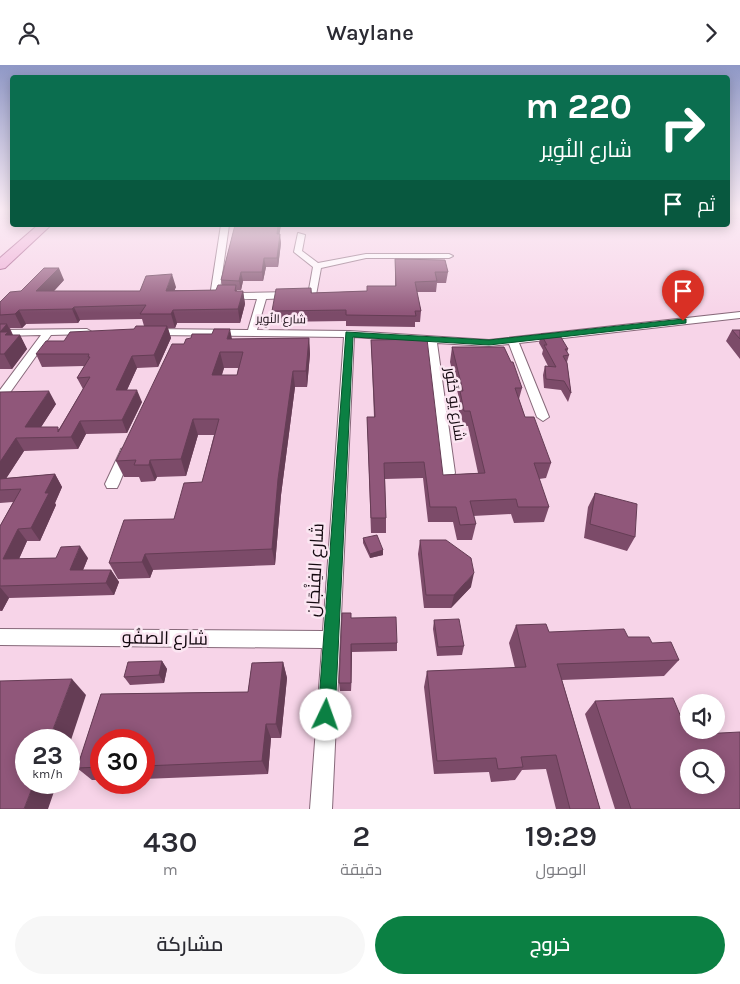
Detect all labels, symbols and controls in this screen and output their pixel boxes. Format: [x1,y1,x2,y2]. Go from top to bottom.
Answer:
icon: person [15,19,43,47]
icon: forward [697,19,725,47]
text: Waylane [326,20,414,46]
text: 220 m [525,86,632,127]
icon: right [650,95,715,160]
text: شارع النُوِير [541,137,632,163]
icon: arrive [659,190,687,218]
text: ثم [697,194,715,216]
pin [662,270,704,321]
icon: arrive [669,277,697,305]
street label: شارع النُوِير [255,312,306,328]
street label: شارع يَو خَنُّور [439,365,469,442]
street label: شارع الفِنْجَان [302,523,329,618]
street label: شارع الصفُو [122,626,208,651]
position arrow [299,688,351,740]
map controls [680,694,725,794]
button: sound [680,694,725,739]
speed limit sign: 30 [90,729,155,794]
text: 23 [32,741,63,770]
button: search [680,749,725,794]
text: km/h [32,767,63,781]
text: 2 [352,818,370,854]
text: 19:29 [525,818,597,854]
text: 430 [143,824,198,860]
text: m [163,860,178,879]
text: دقيقة [340,860,382,879]
text: الوصول [536,860,586,879]
button: مشاركة [15,916,365,974]
button: خروج [375,916,725,974]

